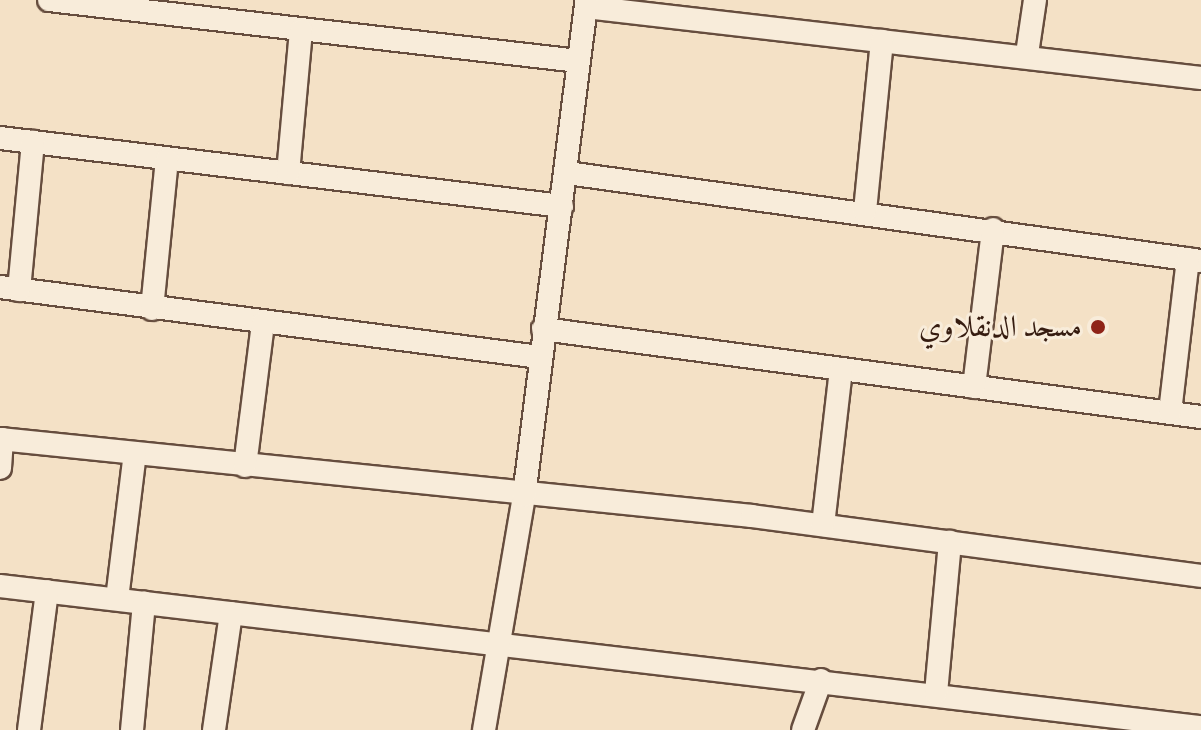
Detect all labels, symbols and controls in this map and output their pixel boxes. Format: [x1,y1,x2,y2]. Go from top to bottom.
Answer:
place label: مسجد الدنقلاوي [919,309,1082,345]
marker: مسجد الدنقلاوي [1089,318,1107,336]

